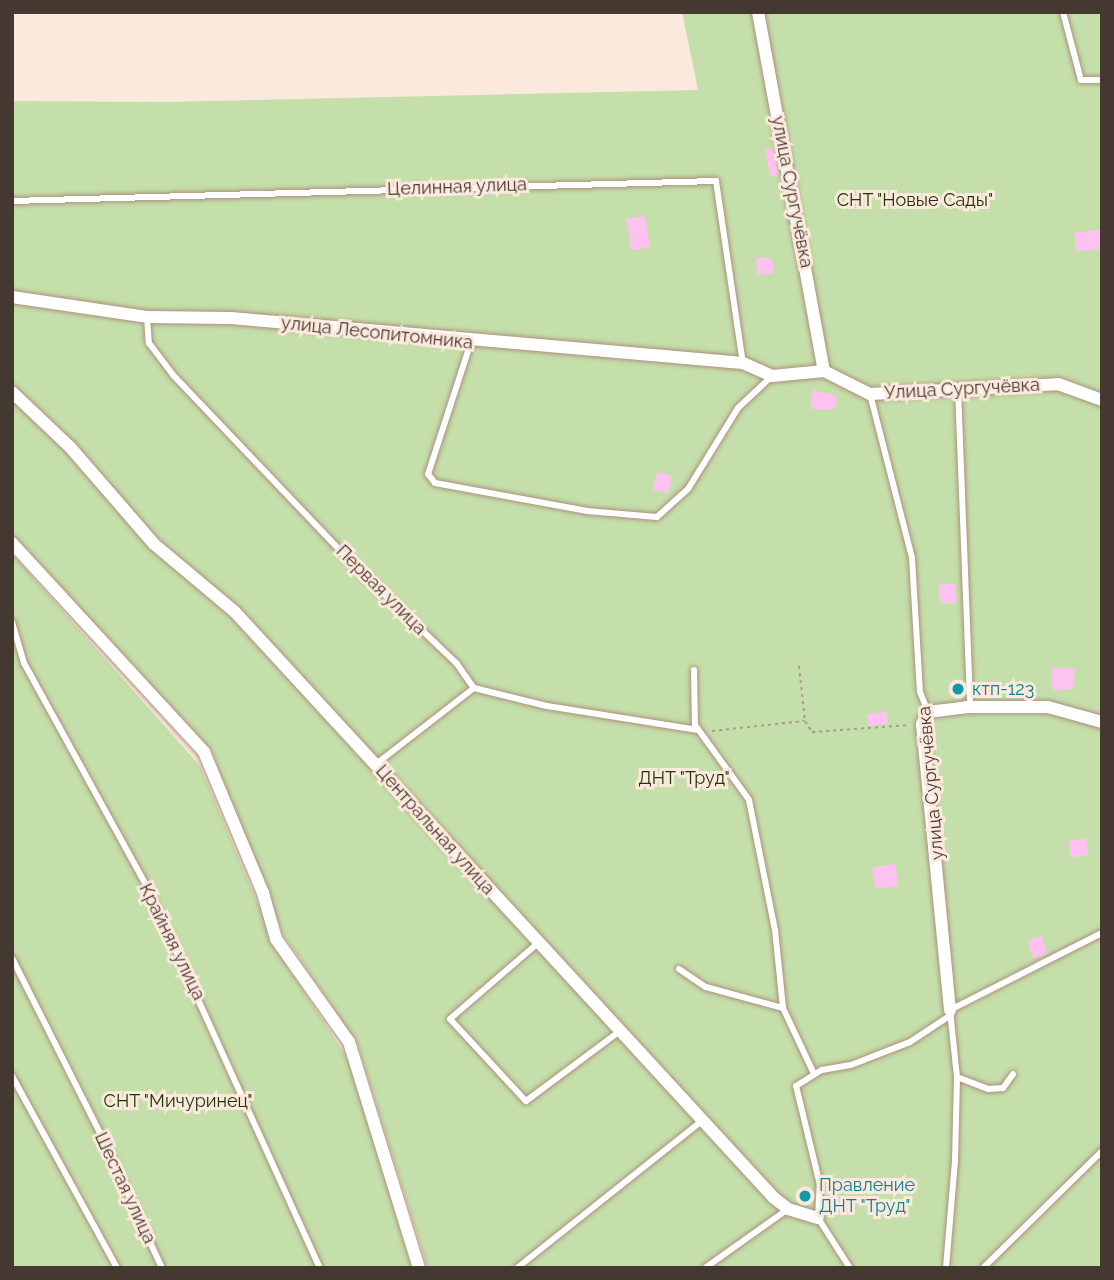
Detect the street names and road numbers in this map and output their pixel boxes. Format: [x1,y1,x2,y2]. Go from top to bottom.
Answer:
street label: улица Сургучёвка [767,114,817,270]
street label: Целинная улица [387,174,527,200]
street label: улица Лесопитомника [280,312,474,354]
street label: Улица Сургучёвка [884,374,1040,404]
street label: Первая улица [331,540,431,640]
street label: улица Сургучёвка [914,705,948,861]
street label: Центральная улица [371,760,499,900]
street label: Крайняя улица [134,880,210,1004]
street label: Шестая улица [90,1129,160,1247]

